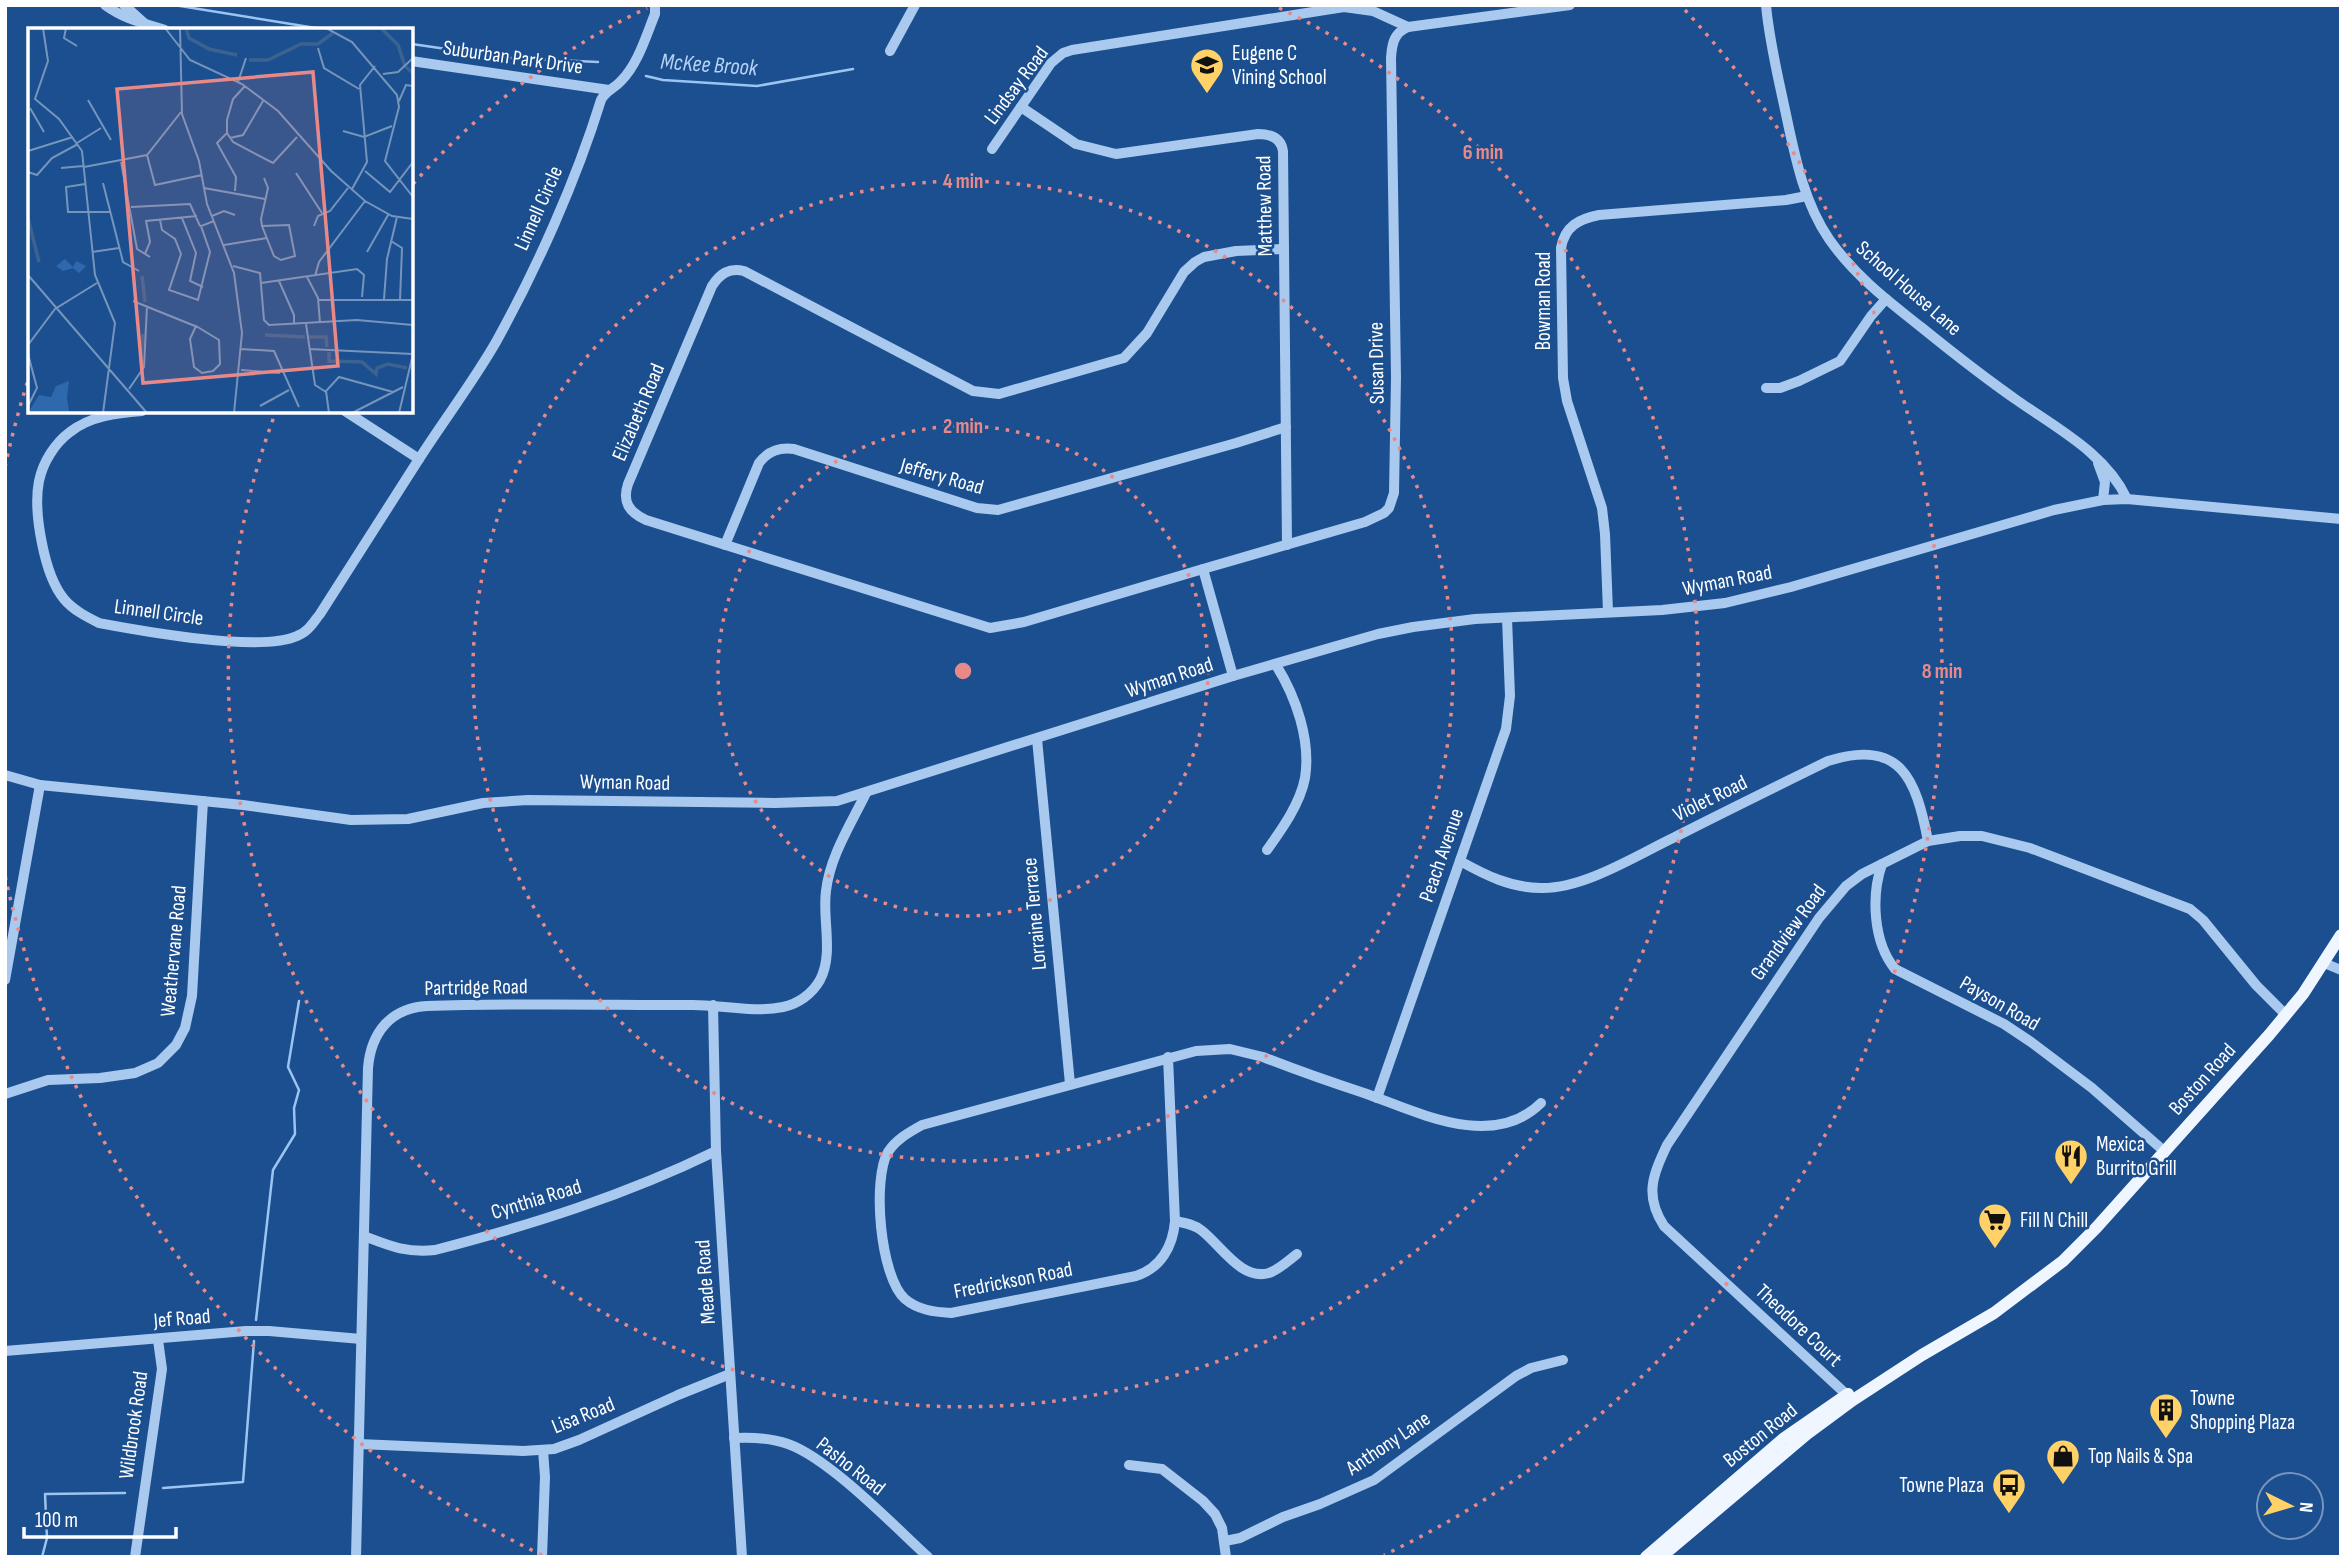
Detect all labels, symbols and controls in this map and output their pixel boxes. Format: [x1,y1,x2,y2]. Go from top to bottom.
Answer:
inset map [28,28,413,413]
street label: Suburban Park Drive [441,35,585,80]
street label: Lindsay Road [979,41,1054,129]
place label: Eugene C Vining School [1232,41,1327,90]
school or university icon: Eugene C Vining School [1188,46,1226,95]
water label: McKee Brook [659,48,760,82]
text: 6 min [1463,140,1503,165]
street label: Matthew Road [1251,155,1278,257]
street label: Linnell Circle [509,162,568,254]
text: 4 min [943,169,983,194]
street label: School House Lane [1851,236,1967,341]
street label: Bowman Road [1531,252,1556,350]
street label: Susan Drive [1363,322,1390,404]
street label: Elizabeth Road [607,360,670,465]
text: 2 min [943,414,983,439]
street label: Jeffery Road [896,452,986,500]
street label: Wyman Road [1680,560,1774,601]
street label: Linnell Circle [113,594,205,631]
street label: Wyman Road [1122,652,1216,703]
centre of rings [951,659,975,683]
text: 8 min [1922,659,1962,684]
street label: Wyman Road [580,769,670,796]
street label: Violet Road [1669,770,1751,827]
street label: Peach Avenue [1414,805,1469,905]
street label: Lorraine Terrace [1017,857,1052,971]
street label: Grandview Road [1745,879,1832,985]
street label: Weathervane Road [155,884,192,1018]
street label: Payson Road [1955,971,2044,1036]
street label: Partridge Road [424,974,528,1001]
street label: Boston Road [2164,1038,2241,1120]
place label: Mexica Burrito Grill [2096,1132,2177,1181]
restaurant icon: Mexica Burrito Grill [2052,1137,2090,1186]
street label: Cynthia Road [488,1174,584,1225]
supermarket icon: Fill N Chill [1976,1201,2014,1250]
place label: Fill N Chill [2020,1208,2088,1233]
street label: Meade Road [690,1239,721,1325]
street label: Fredrickson Road [952,1257,1075,1304]
street label: Theodore Court [1750,1279,1847,1372]
street label: Jef Road [151,1304,212,1334]
street label: Wildbrook Road [114,1370,153,1481]
place label: Towne Shopping Plaza [2190,1386,2295,1435]
building icon: Towne Shopping Plaza [2147,1391,2185,1440]
street label: Lisa Road [548,1392,618,1439]
street label: Boston Road [1718,1398,1802,1473]
street label: Anthony Lane [1341,1406,1435,1481]
street label: Pasho Road [811,1432,890,1501]
shop icon: Top Nails & Spa [2044,1437,2082,1486]
place label: Top Nails & Spa [2088,1444,2193,1469]
bus stop icon: Towne Plaza [1990,1466,2028,1515]
north arrow [2255,1471,2325,1541]
place label: Towne Plaza [1899,1473,1984,1498]
scale bar [24,1496,177,1540]
text: N [2294,1501,2317,1513]
text: 100 m [35,1508,78,1533]

